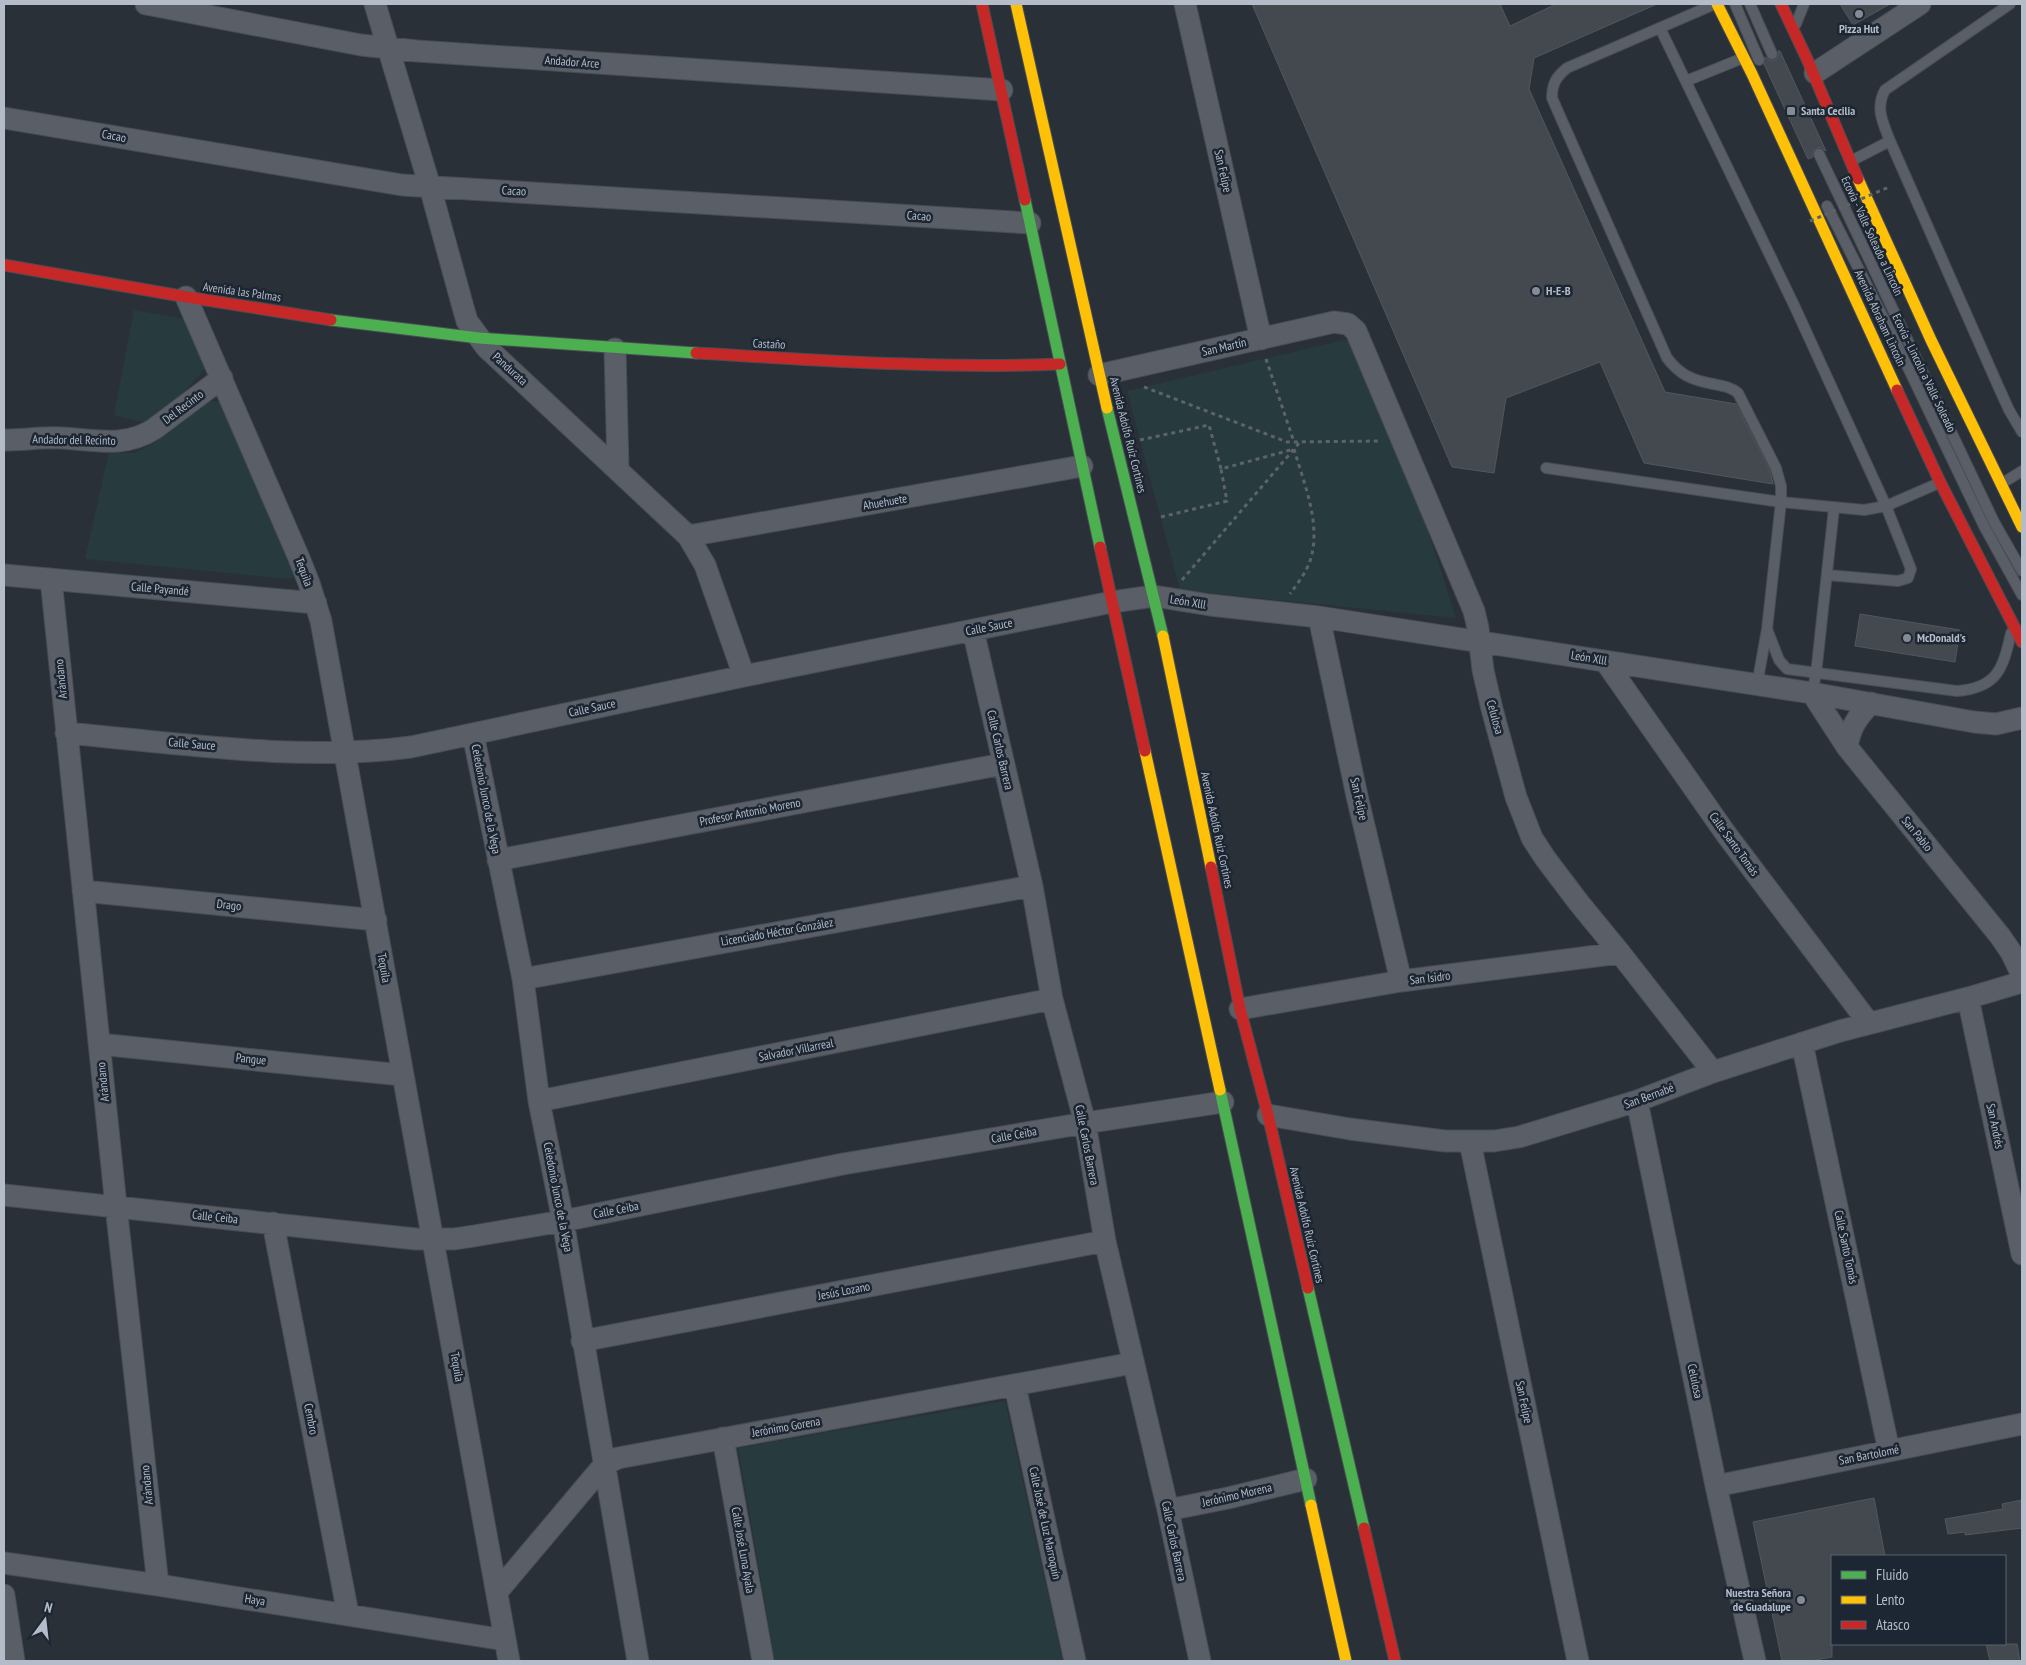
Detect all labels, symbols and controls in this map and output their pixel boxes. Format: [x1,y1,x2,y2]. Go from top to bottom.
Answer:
marker: Pizza Hut [1853,8,1865,20]
place label: Pizza Hut [1839,21,1880,36]
street label: Andador Arce [544,52,600,71]
place label: Santa Cecilia [1801,103,1855,118]
marker: Santa Cecilia [1785,105,1797,117]
street label: Cacao [101,126,127,145]
street label: San Felipe [1211,148,1236,194]
street label: Ecovía - Valle Soleado a Lincoln [1838,174,1907,298]
street label: Cacao [501,182,527,199]
street label: Cacao [906,207,932,224]
street label: Avenida Abraham Lincoln [1852,267,1909,368]
street label: Avenida las Palmas [202,279,282,304]
place label: H-E-B [1546,283,1571,298]
marker: H-E-B [1530,285,1542,297]
street label: Ecovía - Lincoln a Valle Soleado [1889,311,1960,434]
street label: San Martín [1200,334,1247,359]
street label: Castaño [752,335,786,352]
street label: Pandurata [490,349,531,388]
street label: Avenida Adolfo Ruíz Cortines [1107,375,1150,494]
street label: Del Recinto [159,386,206,427]
street label: Andador del Recinto [32,431,116,448]
street label: Ahuehuete [862,490,908,513]
street label: Tequila [292,555,317,588]
street label: Calle Payandé [131,579,190,598]
street label: León Xlll [1169,591,1207,612]
street label: Calle Sauce [964,615,1014,638]
place label: McDonald's [1917,630,1966,645]
marker: McDonald's [1901,632,1913,644]
street label: León Xlll [1570,647,1608,668]
street label: Arándano [51,659,70,699]
street label: Calle Sauce [567,695,617,720]
street label: Celulosa [1484,698,1507,736]
street label: Calle Carlos Barrera [984,709,1017,791]
street label: Calle Sauce [168,734,216,753]
street label: Celedonio Junco de la Vega [469,743,505,855]
street label: Avenida Adolfo Ruíz Cortines [1198,770,1237,890]
street label: San Felipe [1347,776,1372,822]
street label: Profesor Antonio Moreno [698,794,802,829]
street label: Calle Santo Tomás [1706,809,1763,878]
street label: San Pablo [1899,813,1936,854]
street label: Drago [216,896,242,913]
street label: Licenciado Héctor González [720,914,834,949]
street label: Tequila [375,952,394,984]
street label: San Isidro [1409,968,1451,987]
street label: Salvador Villarreal [757,1035,835,1064]
street label: Pangue [235,1049,267,1068]
street label: Arándano [93,1062,112,1102]
street label: San Bernabé [1622,1080,1676,1111]
street label: San Andrés [1983,1102,2008,1150]
street label: Calle Carlos Barrera [1072,1104,1103,1186]
street label: Calle Ceiba [990,1123,1038,1146]
street label: Celedonio Junco de la Vega [541,1141,577,1253]
street label: Avenida Adolfo Ruíz Cortines [1287,1165,1328,1284]
street label: Calle Ceiba [592,1198,640,1221]
street label: Calle Ceiba [191,1207,239,1226]
street label: Calle Santo Tomás [1831,1209,1862,1285]
street label: Jesús Lozano [816,1278,871,1303]
street label: Tequila [448,1351,467,1383]
street label: Celulosa [1685,1362,1706,1400]
street label: San Felipe [1513,1379,1536,1425]
street label: Cembro [301,1402,322,1436]
street label: Jerónimo Gorena [750,1413,821,1440]
street label: San Bartolomé [1838,1441,1900,1468]
street label: Arándano [137,1465,156,1505]
street label: Calle José de Luz Marroquín [1026,1465,1065,1581]
street label: Jerónimo Morena [1200,1479,1273,1510]
street label: Calle Carlos Barrera [1159,1500,1190,1582]
street label: Calle José Luna Ayala [729,1506,758,1594]
legend [1831,1555,2006,1645]
text: Fluido [1876,1565,1908,1584]
place label: Nuestra Señora de Guadalupe [1726,1585,1791,1614]
street label: Haya [244,1590,267,1609]
text: Lento [1876,1590,1905,1609]
marker: Nuestra Señora de Guadalupe [1795,1594,1807,1606]
north arrow [20,1595,70,1645]
text: N [42,1598,54,1617]
text: Atasco [1876,1615,1910,1634]

